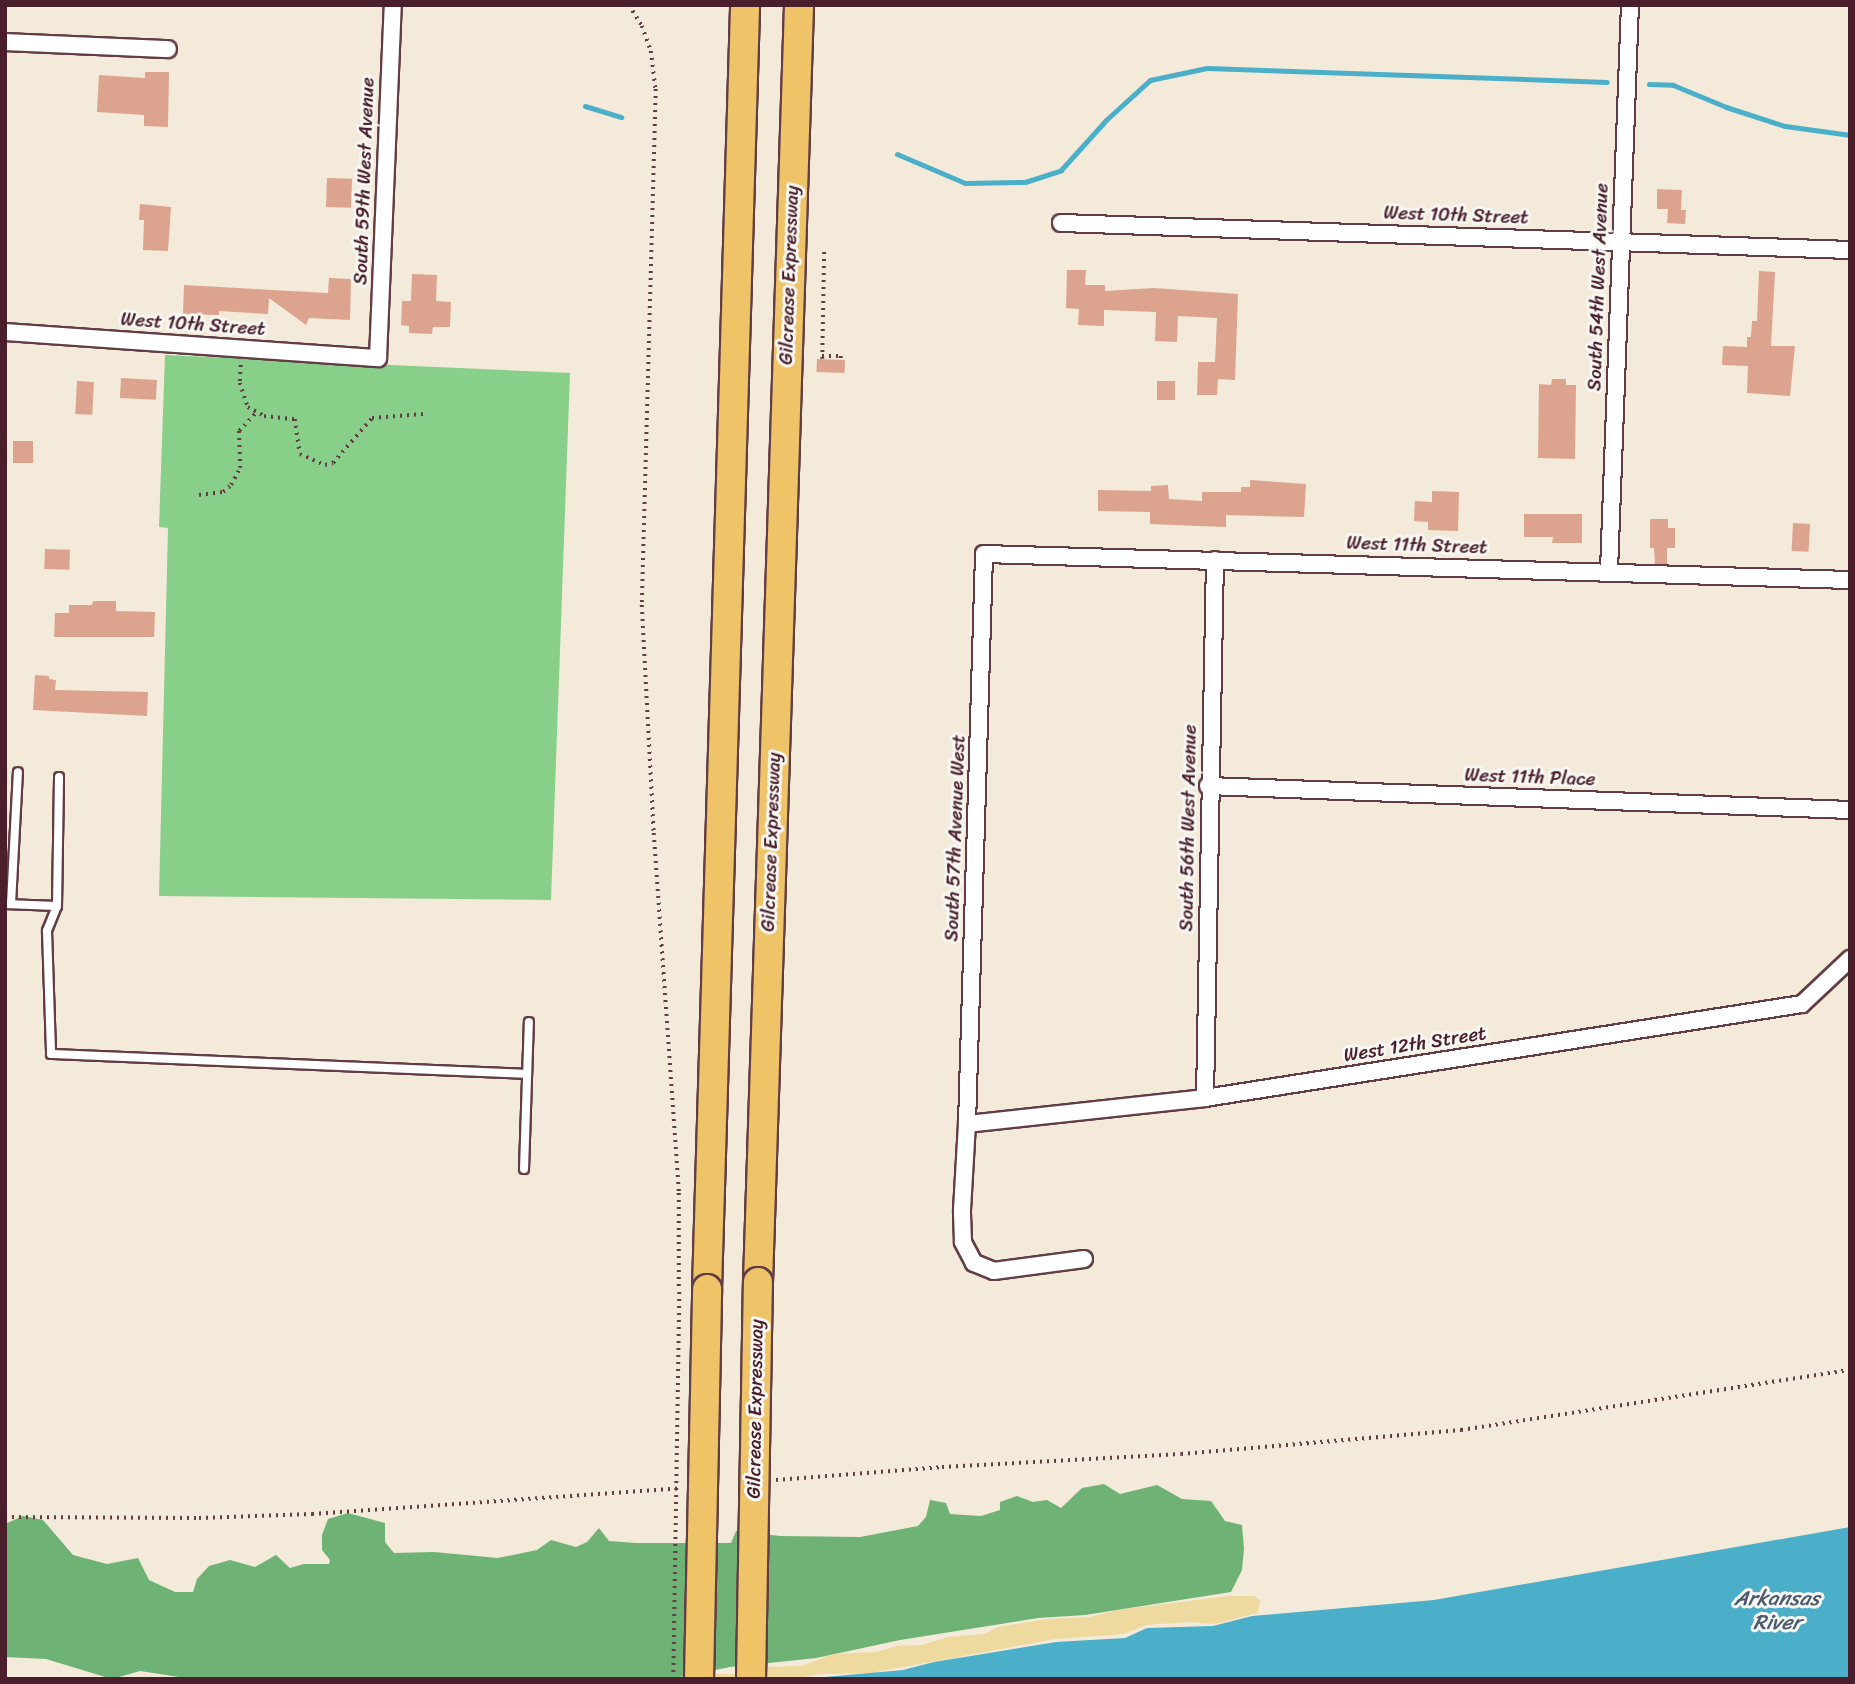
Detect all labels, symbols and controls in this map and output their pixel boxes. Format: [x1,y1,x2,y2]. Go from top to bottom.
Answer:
street label: South 59th West Avenue [349,76,379,286]
street label: South 54th West Avenue [1583,182,1613,392]
street label: Gilcrease Expressway [774,184,804,366]
street label: West 10th Street [1383,201,1529,229]
street label: West 10th Street [120,308,266,340]
street label: West 11th Street [1346,531,1488,559]
street label: South 56th West Avenue [1175,724,1201,932]
street label: South 57th Avenue West [940,734,970,942]
street label: Gilcrease Expressway [756,751,786,933]
street label: West 11th Place [1464,763,1596,791]
street label: West 12th Street [1342,1021,1488,1067]
street label: Gilcrease Expressway [742,1319,768,1499]
water label: Arkansas River [1734,1585,1820,1635]

